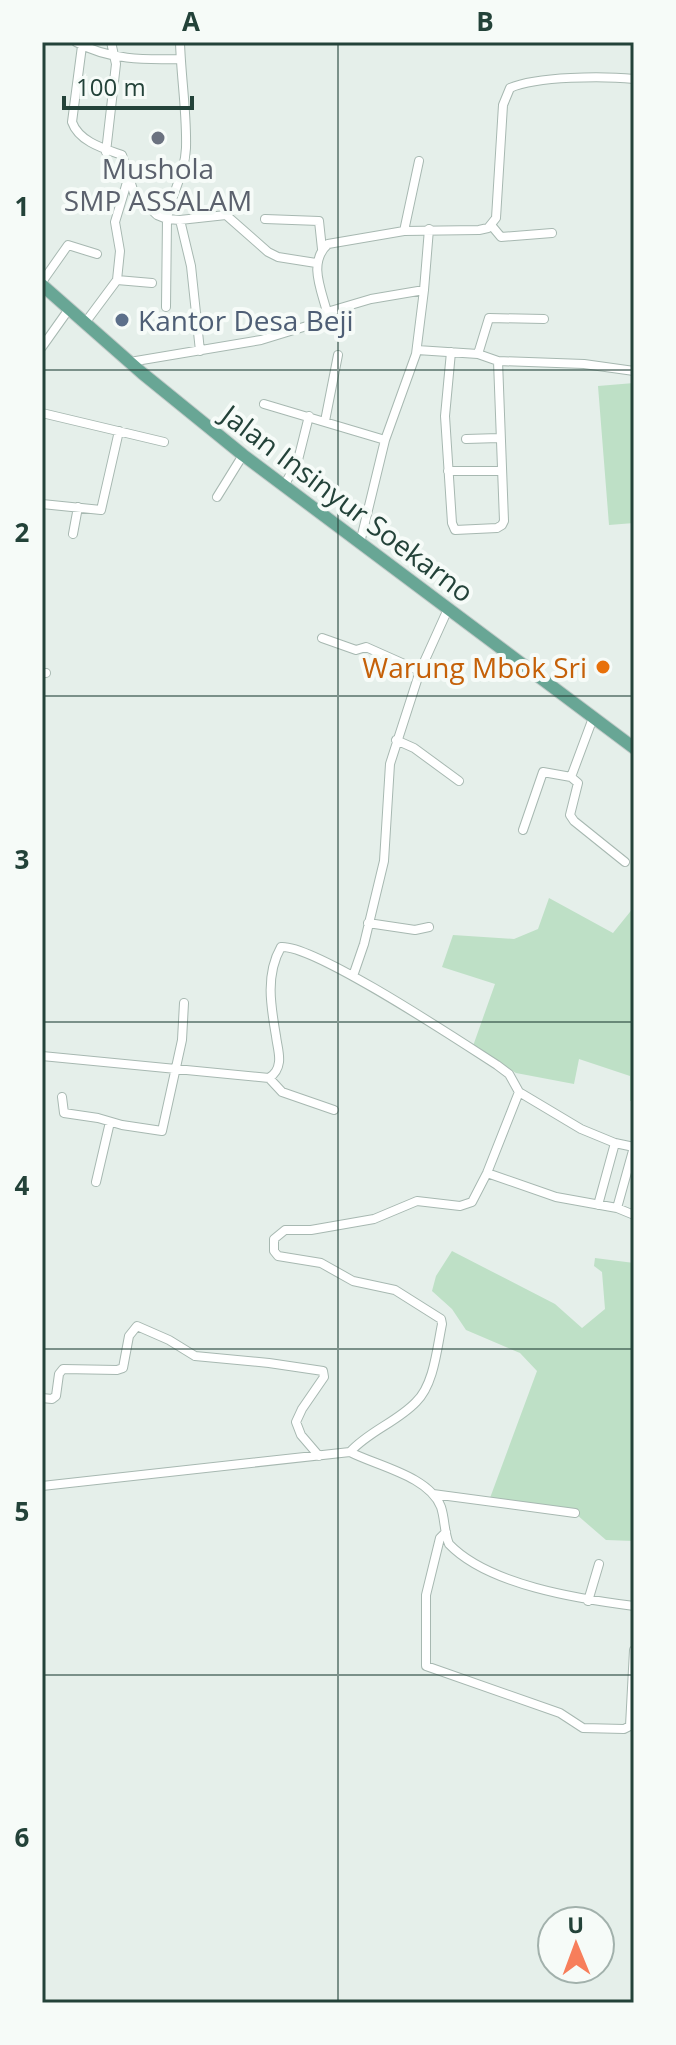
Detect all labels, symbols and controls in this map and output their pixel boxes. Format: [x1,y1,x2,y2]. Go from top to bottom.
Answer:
text: A [182,3,200,39]
text: B [476,3,494,39]
scale bar [64,60,192,110]
text: 100 m [76,70,146,103]
marker: Mushola SMP ASSALAM [149,129,167,147]
place label: Mushola SMP ASSALAM [64,149,252,219]
text: 1 [15,188,29,224]
place label: Kantor Desa Beji [138,301,354,339]
marker: Kantor Desa Beji [113,311,131,329]
street label: Jalan Insinyur Soekarno [212,394,482,610]
text: 2 [15,514,30,550]
place label: Warung Mbok Sri [362,648,587,686]
marker: Warung Mbok Sri [594,658,612,676]
text: 3 [15,841,29,877]
text: 4 [15,1167,30,1203]
text: 5 [15,1493,29,1529]
text: 6 [15,1819,30,1855]
north arrow [536,1905,616,1985]
text: U [567,1909,584,1939]

